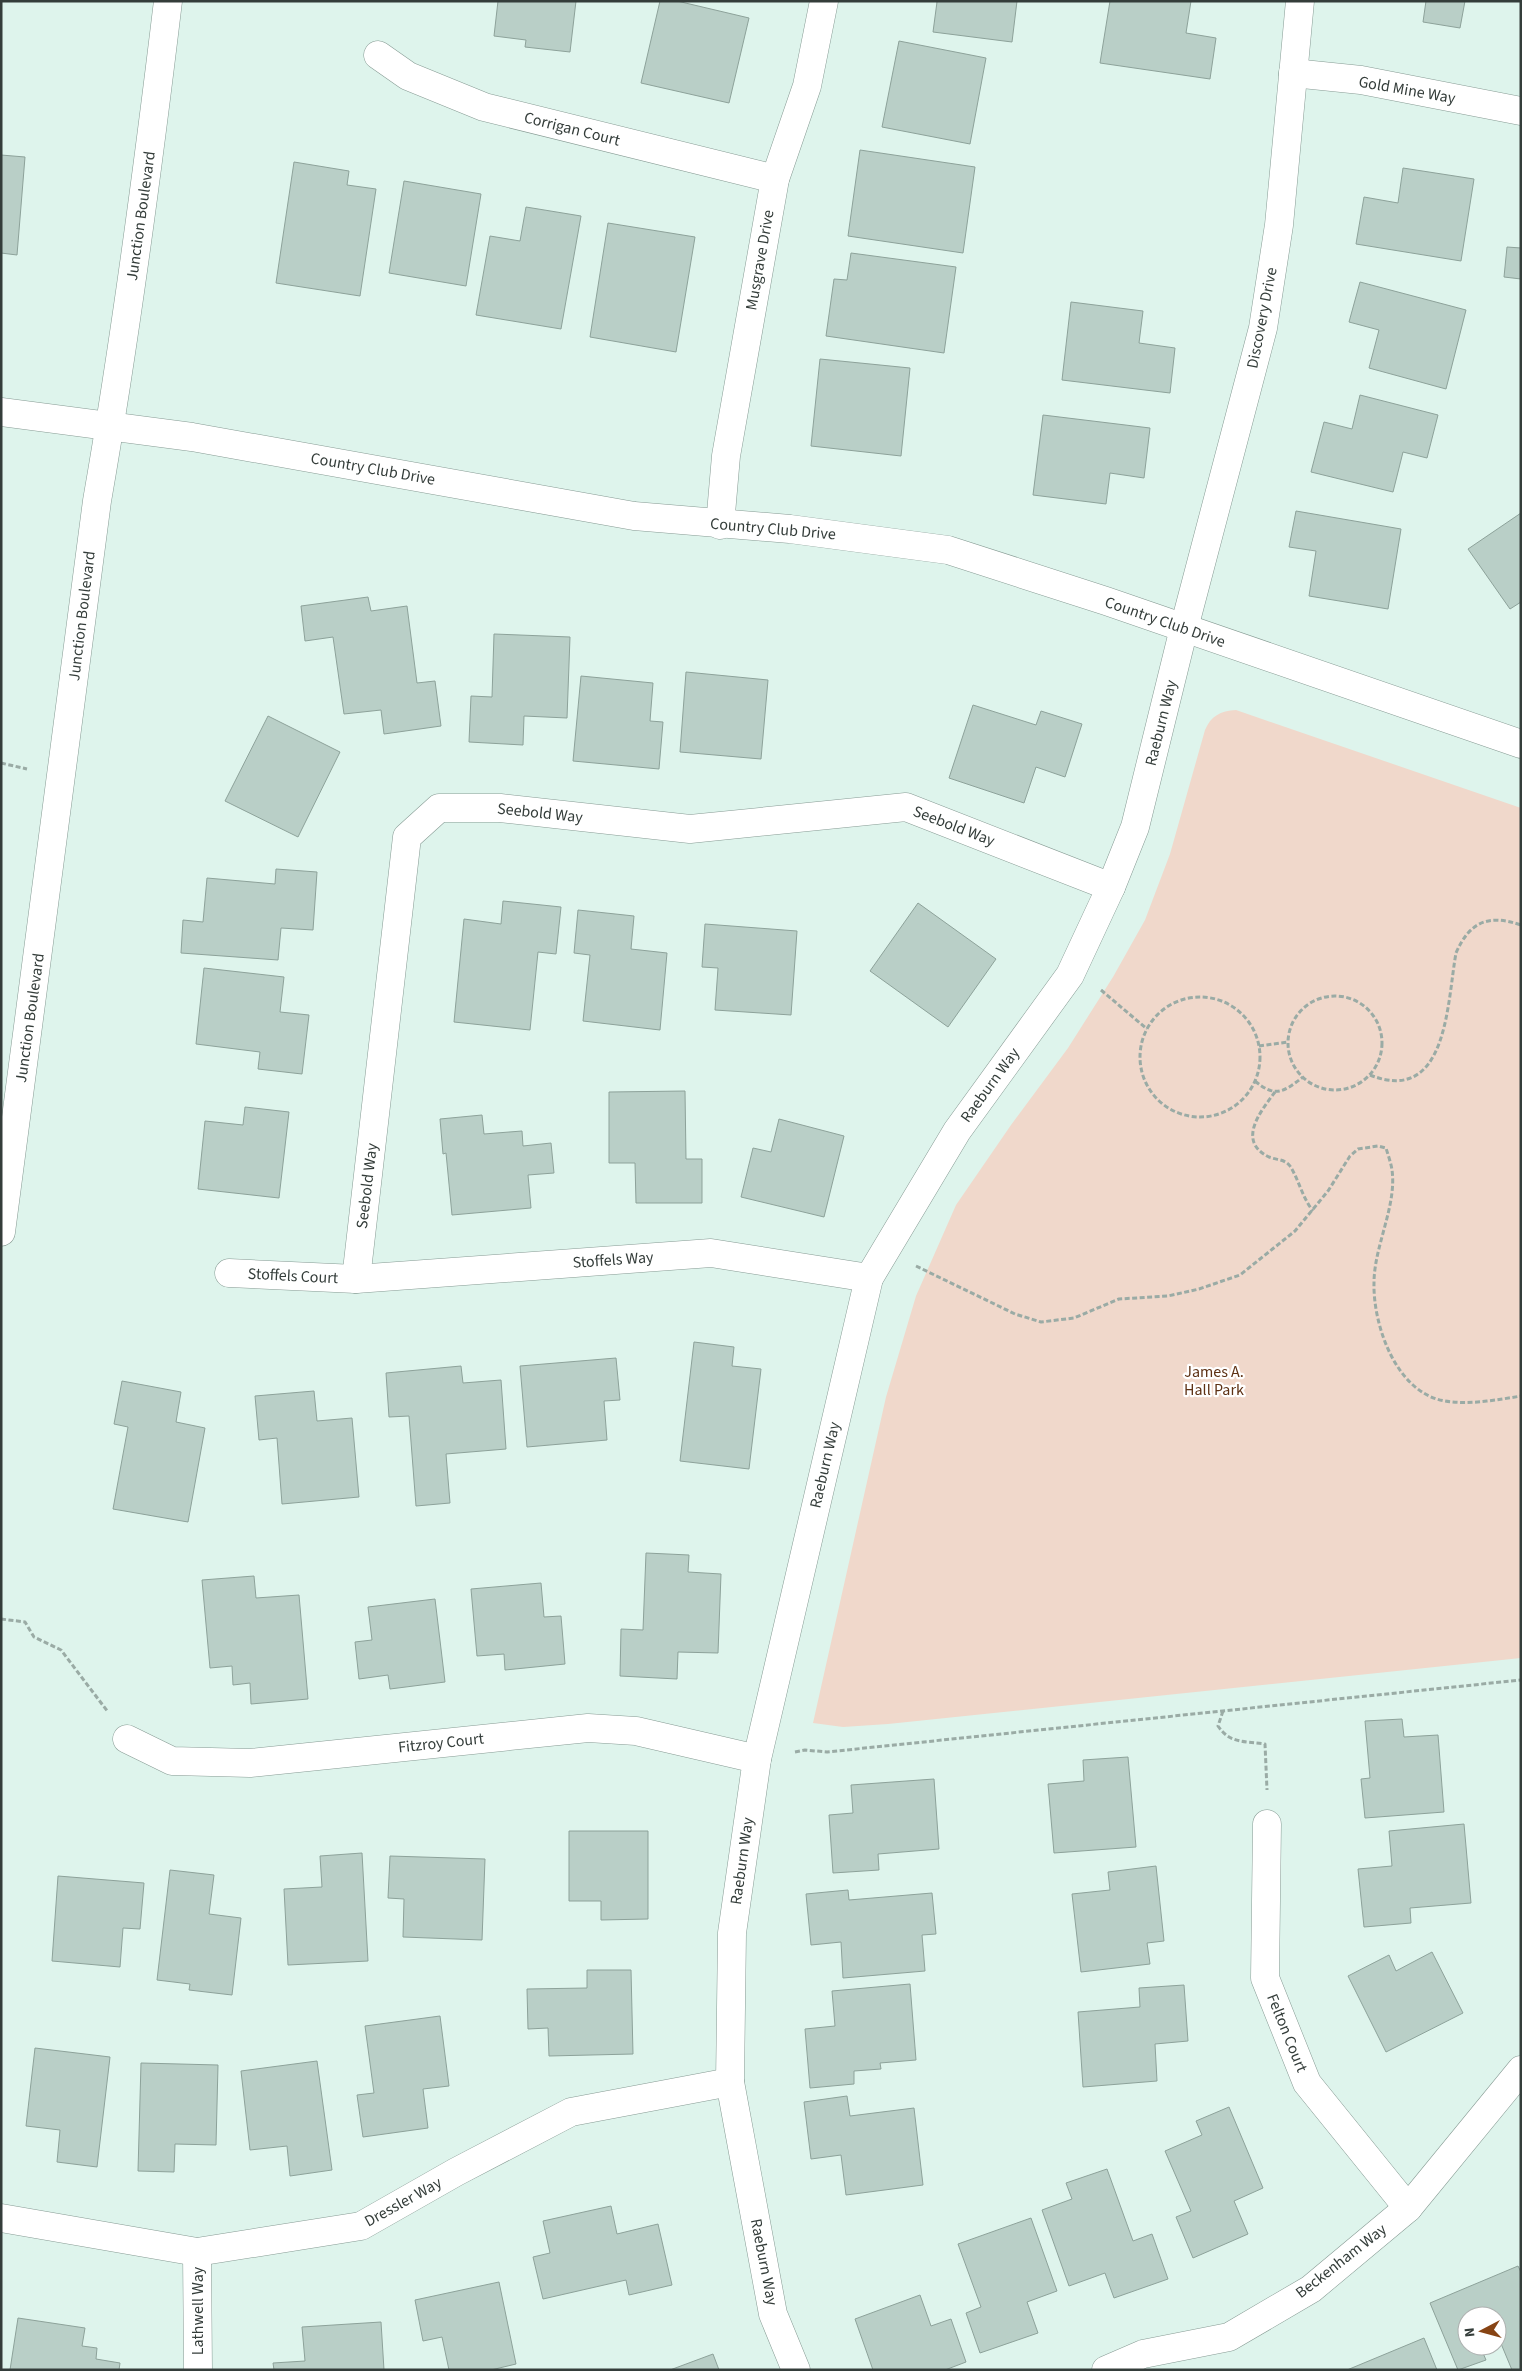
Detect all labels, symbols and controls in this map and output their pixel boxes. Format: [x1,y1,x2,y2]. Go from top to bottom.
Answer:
street label: Gold Mine Way [1357,71,1458,109]
street label: Corrigan Court [522,106,623,152]
street label: Junction Boulevard [121,150,161,282]
street label: Musgrave Drive [740,208,780,312]
street label: Discovery Drive [1241,265,1283,371]
street label: Country Club Drive [309,447,437,491]
street label: Country Club Drive [709,513,837,545]
street label: Junction Boulevard [63,550,101,682]
street label: Country Club Drive [1102,591,1228,653]
street label: Raeburn Way [1140,677,1182,768]
street label: Seebold Way [496,798,584,828]
street label: Seebold Way [910,800,999,852]
street label: Junction Boulevard [10,952,50,1084]
street label: Raeburn Way [955,1043,1025,1127]
street label: Seebold Way [351,1141,383,1230]
street label: Stoffels Way [572,1246,655,1274]
street label: Stoffels Court [247,1263,339,1289]
park label: James A. Hall Park [1184,1361,1244,1401]
street label: Raeburn Way [804,1419,846,1510]
street label: Fitzroy Court [397,1727,486,1758]
street label: Raeburn Way [725,1815,759,1906]
street label: Felton Court [1261,1990,1313,2076]
street label: Dressler Way [360,2171,446,2232]
street label: Raeburn Way [745,2217,783,2308]
street label: Beckenham Way [1291,2218,1392,2304]
street label: Lathwell Way [187,2266,209,2355]
north arrow [1457,2306,1507,2356]
text: N [1460,2327,1480,2338]

